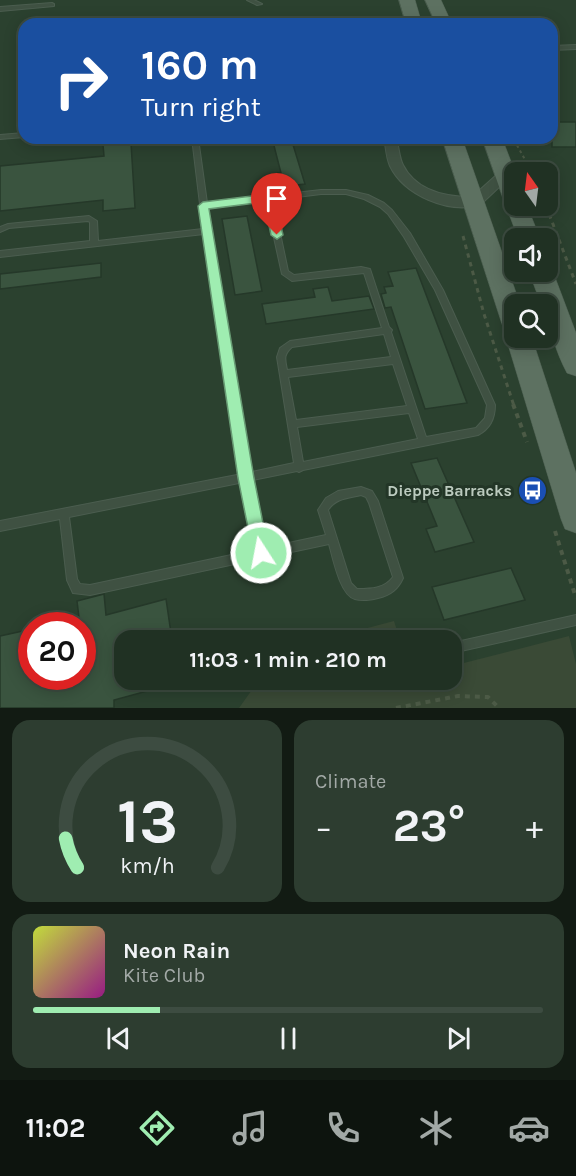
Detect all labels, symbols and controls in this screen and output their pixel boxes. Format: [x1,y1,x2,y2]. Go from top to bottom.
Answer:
text: 160 m [141,40,259,90]
icon: right [42,42,120,120]
text: Turn right [141,91,261,123]
north arrow [504,162,558,216]
map controls [504,162,558,348]
pin [251,173,302,235]
icon: arrive [260,182,293,215]
button: sound [504,228,558,282]
button: search [504,294,558,348]
bus stop icon: Dieppe Barracks [517,474,549,506]
place label: Dieppe Barracks [387,481,512,500]
position arrow [229,521,293,585]
speed limit sign: 20 [18,612,96,690]
text: 11:03 · 1 min · 210 m [189,647,387,673]
text: Climate [315,770,386,793]
text: 13 [116,785,178,858]
text: 23° [393,800,465,852]
text: − [315,808,332,846]
text: + [526,808,543,846]
text: km/h [120,853,174,878]
text: Neon Rain [123,938,230,964]
text: Kite Club [123,964,205,987]
icon: previous [102,1022,135,1055]
icon: pause [272,1022,305,1055]
icon: next [442,1022,475,1055]
icon: directions [136,1107,178,1149]
icon: music [229,1107,271,1149]
icon: phone [322,1107,364,1149]
icon: climate [415,1107,457,1149]
icon: car [508,1107,550,1149]
text: 11:02 [26,1112,85,1144]

